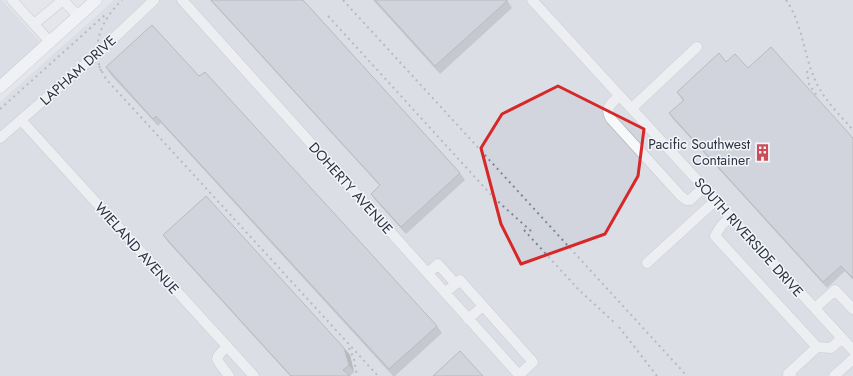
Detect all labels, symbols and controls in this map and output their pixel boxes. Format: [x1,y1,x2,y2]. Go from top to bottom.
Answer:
street label: LAPHAM DRIVE [36,30,120,110]
place label: Pacific Southwest Container [648,134,751,170]
street label: DOHERTY AVENUE [304,138,398,238]
building icon: Pacific Southwest Container [753,142,773,162]
street label: SOUTH RIVERSIDE DRIVE [690,173,808,301]
street label: WIELAND AVENUE [90,198,184,298]

